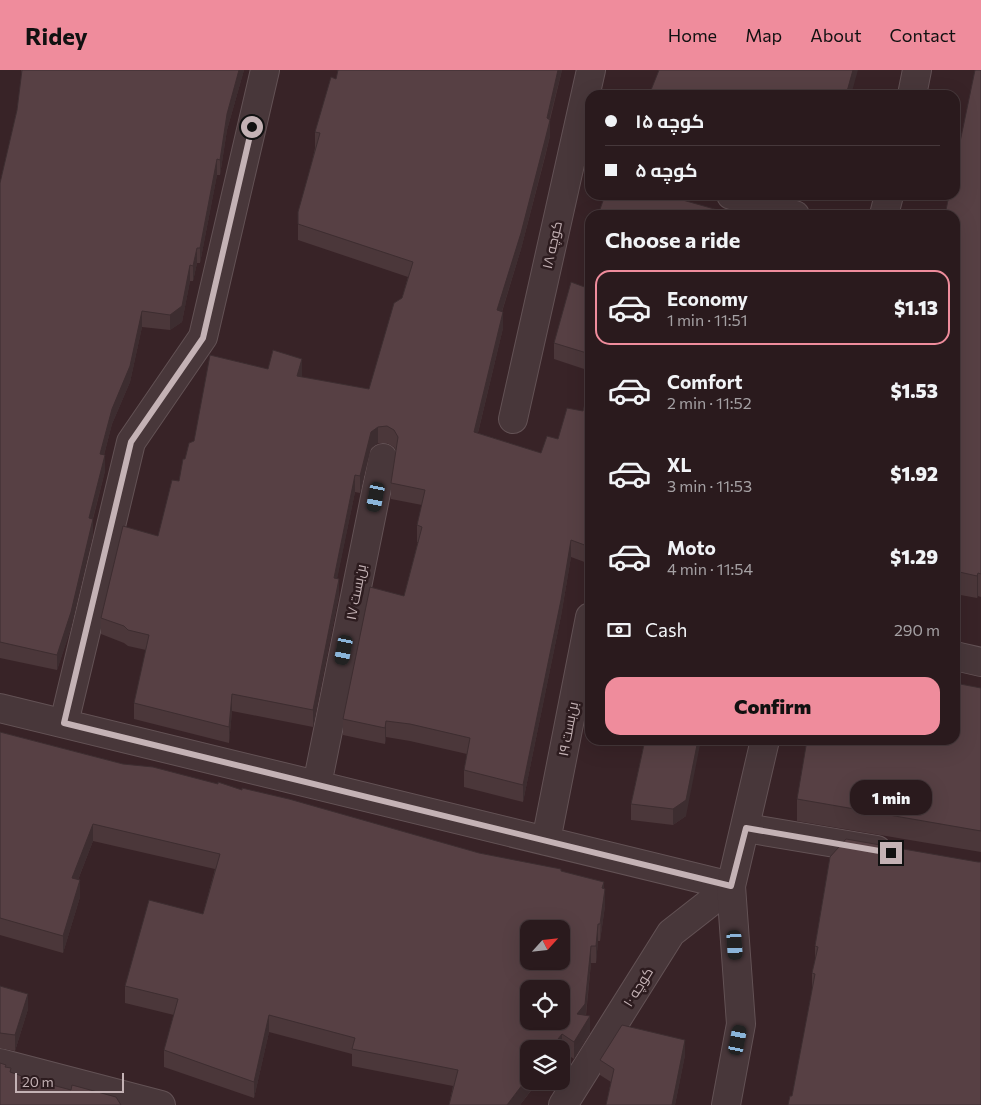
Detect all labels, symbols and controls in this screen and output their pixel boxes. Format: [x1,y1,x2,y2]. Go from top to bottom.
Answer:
text: Ridey [25,21,88,50]
text: Home [668,24,717,46]
text: Map [745,24,782,46]
text: About [810,24,862,46]
text: Contact [890,24,956,46]
text: کوچه ۱۵ [635,109,704,132]
route start [241,116,263,138]
text: کوچه ۵ [635,158,698,181]
street label: کوچه ۱۸ [538,219,567,271]
text: Choose a ride [605,226,740,253]
icon: car [607,285,652,330]
text: Economy [667,287,748,310]
text: $1.13 [894,296,938,319]
text: 1 min · 11:51 [667,310,748,329]
icon: car [607,368,652,413]
text: Comfort [667,370,743,393]
text: $1.53 [890,379,938,402]
text: 2 min · 11:52 [667,393,752,412]
icon: car [607,451,652,496]
text: XL [667,453,692,476]
text: $1.92 [890,462,938,485]
text: 3 min · 11:53 [667,476,752,495]
car [365,481,386,513]
icon: car [607,534,652,579]
text: Moto [667,536,716,559]
text: $1.29 [890,545,938,568]
text: 4 min · 11:54 [667,559,753,578]
street label: بن‌بست ۱۷ [342,563,369,621]
icon: cash [605,616,633,644]
text: Cash [645,618,687,641]
text: 290 m [894,620,940,639]
car [333,634,354,666]
button: Confirm [605,677,940,735]
street label: بن‌بست ۱۹ [554,700,581,758]
callout: 1 min [850,780,932,816]
text: 1 min [872,788,910,807]
route end [880,842,902,864]
north arrow [520,920,570,970]
map controls [520,920,570,1090]
car [726,930,743,960]
street label: کوچه ۱۰ [619,964,658,1011]
button: locate [520,980,570,1030]
car [727,1024,748,1056]
button: layers [520,1040,570,1090]
scale bar [15,1070,124,1093]
text: 20 m [22,1073,54,1090]

